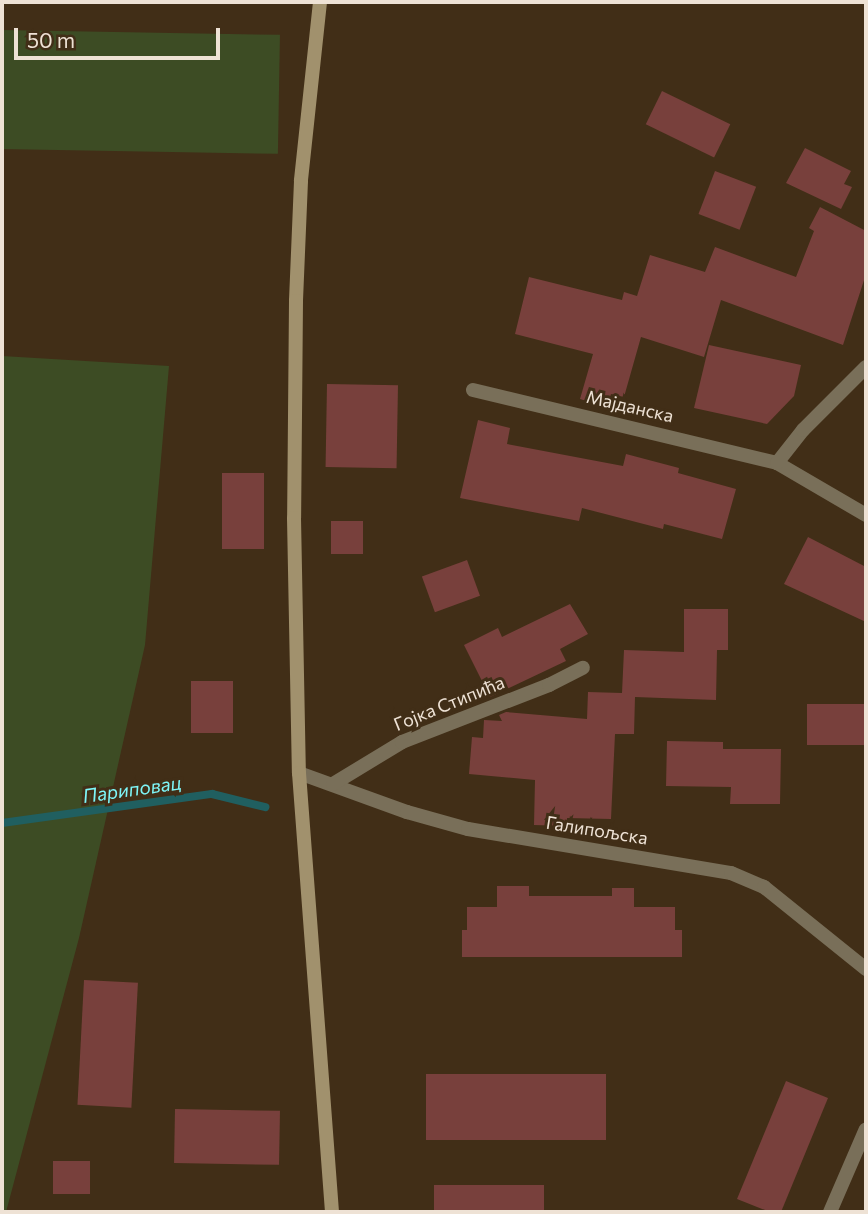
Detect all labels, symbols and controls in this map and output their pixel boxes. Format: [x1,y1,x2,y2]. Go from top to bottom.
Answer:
scale bar [18,14,224,58]
text: 50 m [27,27,75,52]
street label: Мајданска [584,385,676,427]
street label: Гојка Стипића [390,671,508,735]
water label: Париповац [81,771,183,807]
street label: Галипољска [545,811,649,849]

